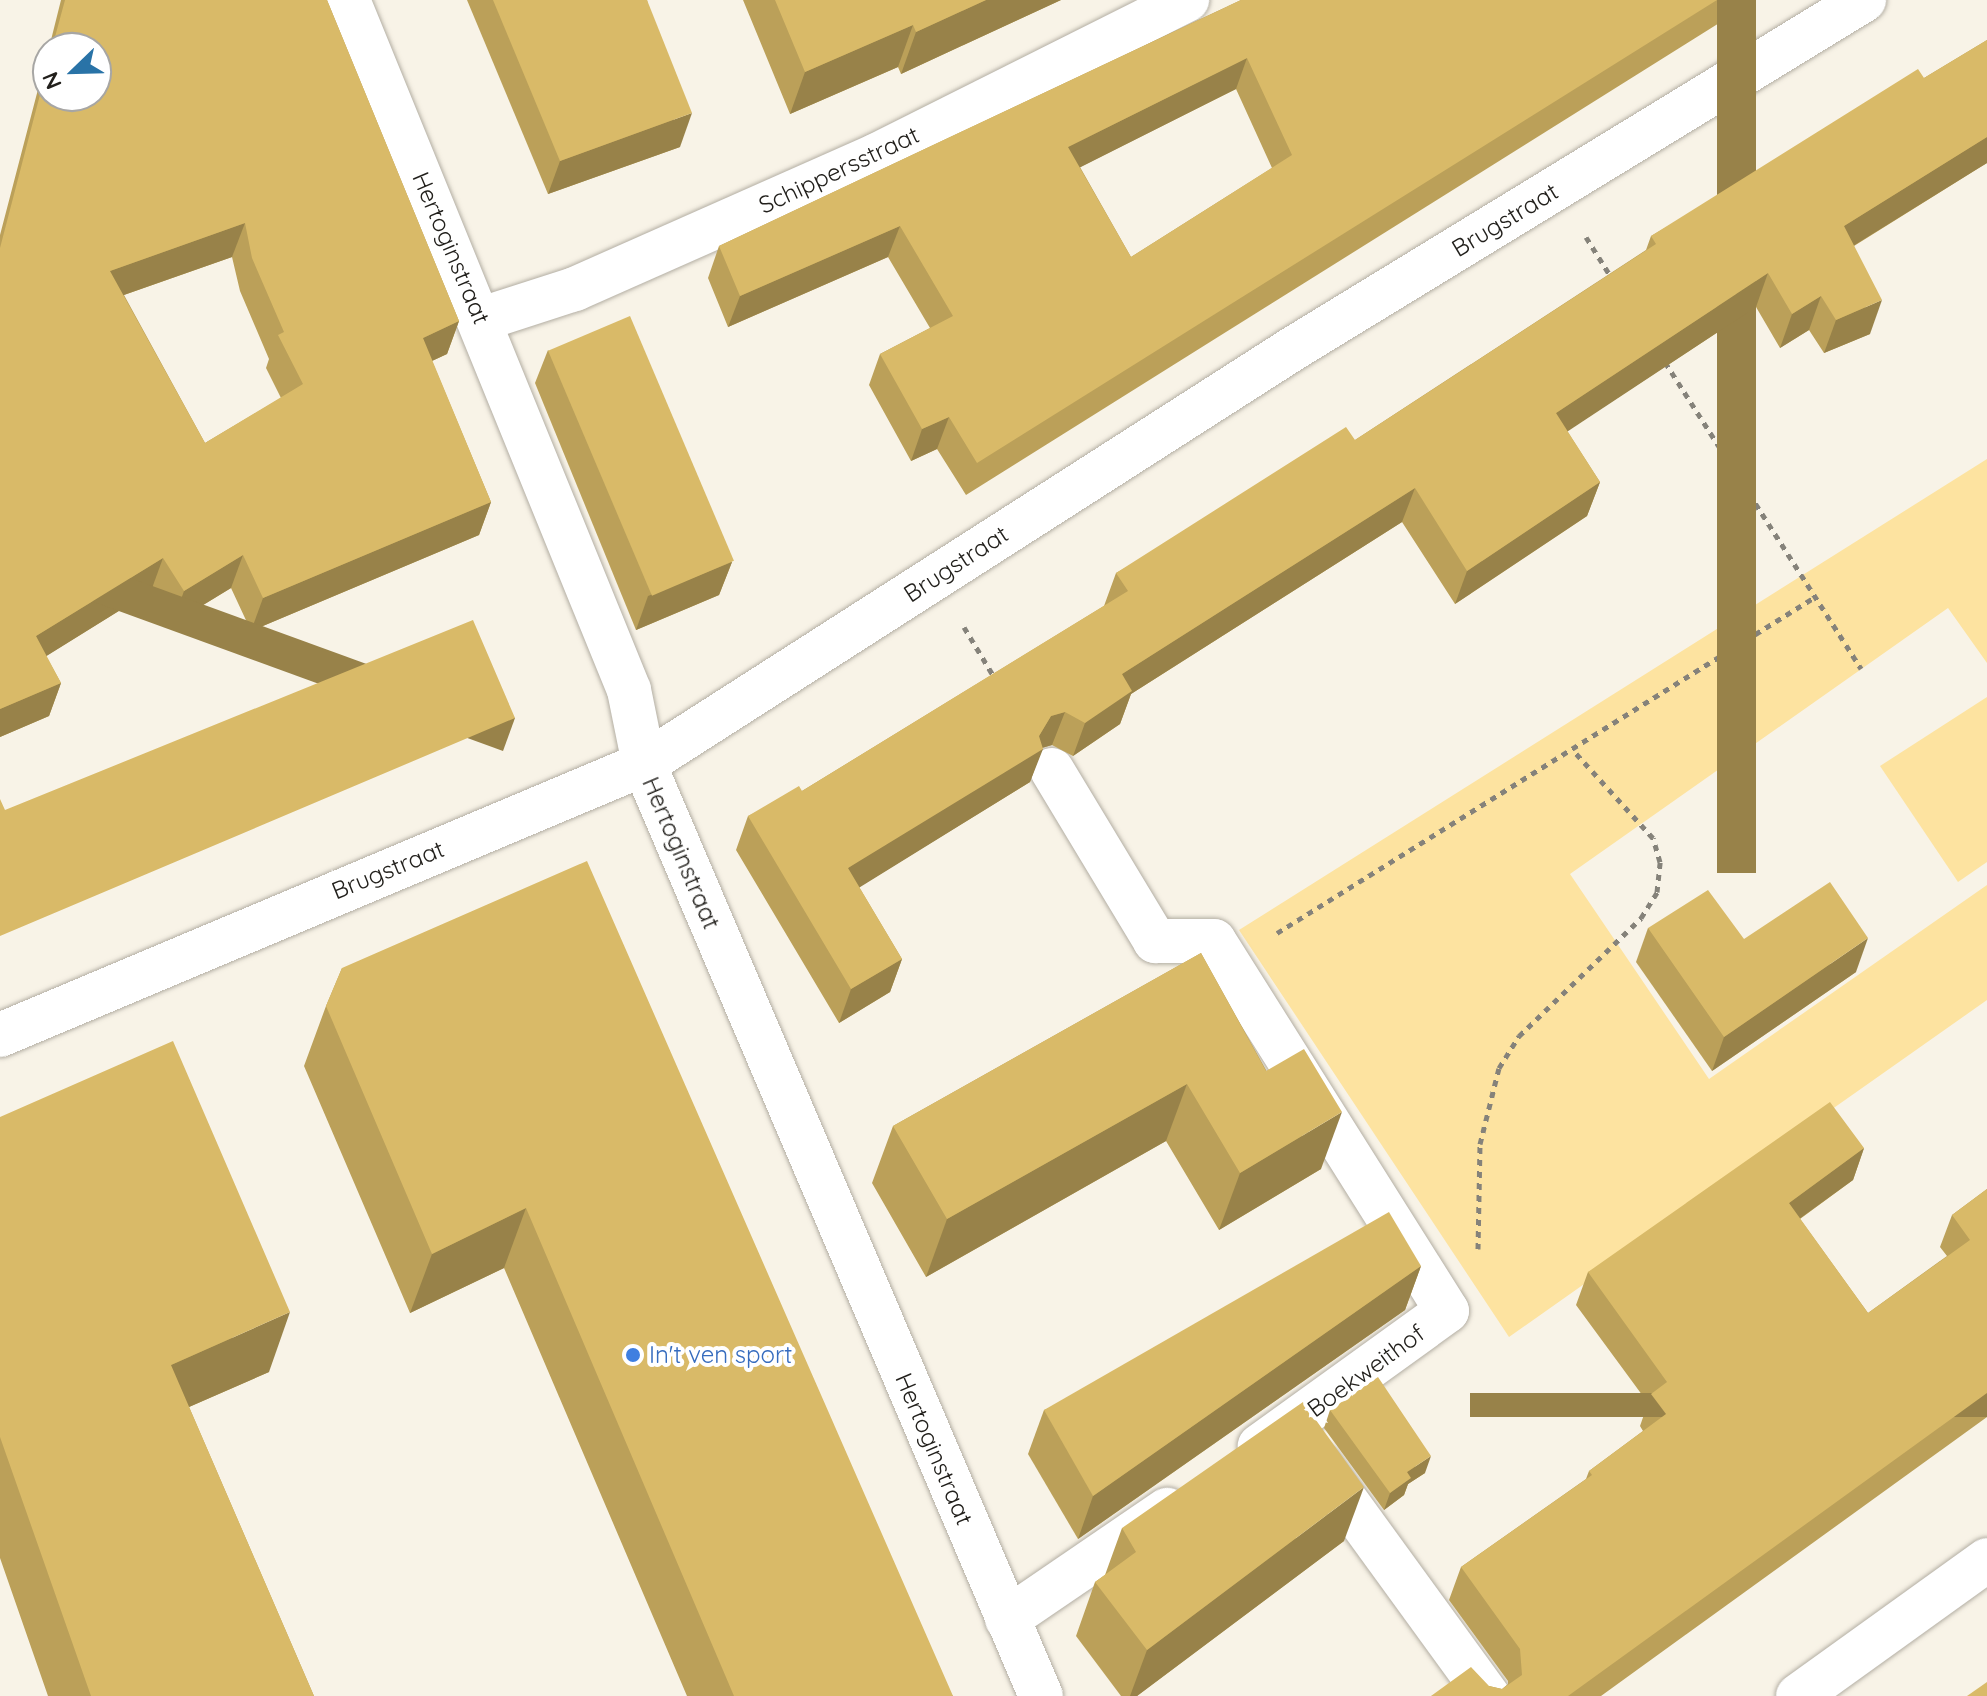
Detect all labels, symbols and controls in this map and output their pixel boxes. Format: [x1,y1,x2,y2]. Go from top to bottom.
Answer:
north arrow [32,32,112,112]
text: N [36,68,68,94]
street label: Schippersstraat [754,120,924,220]
street label: Hertoginstraat [406,168,496,328]
street label: Brugstraat [1447,177,1563,263]
street label: Brugstraat [898,520,1014,608]
street label: Hertoginstraat [636,773,726,933]
street label: Brugstraat [328,834,448,906]
street label: Boekweithof [1302,1319,1430,1423]
place label: In't ven sport [649,1341,792,1369]
marker: In't ven sport [624,1346,642,1364]
street label: Hertoginstraat [889,1369,979,1529]

